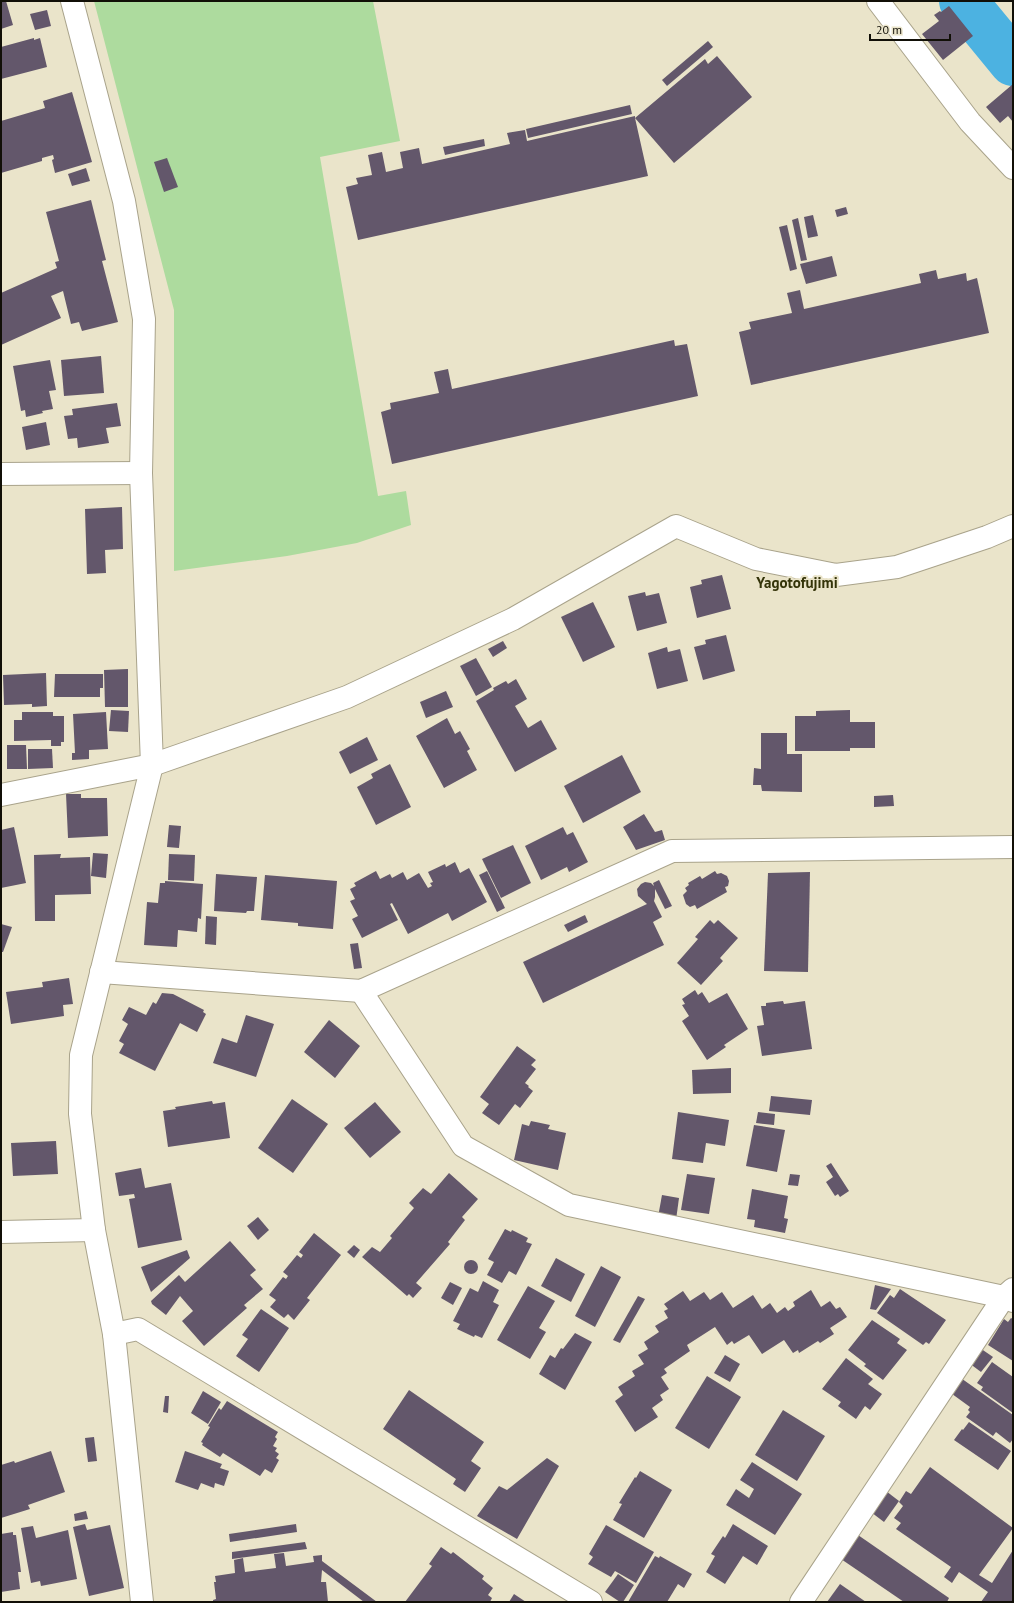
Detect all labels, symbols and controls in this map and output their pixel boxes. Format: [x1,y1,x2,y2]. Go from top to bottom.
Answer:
scale bar [870,16,950,42]
text: 20 m [876,22,902,37]
district label: Yagotofujimi [755,573,838,592]

